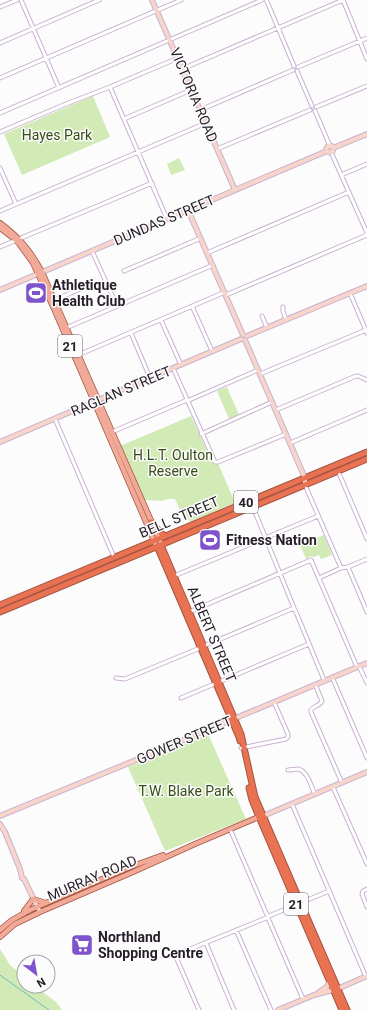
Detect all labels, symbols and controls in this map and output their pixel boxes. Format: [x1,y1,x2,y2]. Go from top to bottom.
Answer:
street label: VICTORIA ROAD [167,45,221,145]
park label: Hayes Park [22,127,93,143]
street label: DUNDAS STREET [111,191,217,248]
place label: Athletique Health Club [52,277,125,309]
sports icon: Athletique Health Club [23,280,49,306]
road number: 21 [58,335,82,357]
street label: RAGLAN STREET [69,362,174,419]
park label: H.L.T. Oulton Reserve [133,447,213,479]
road number: 40 [234,491,258,513]
street label: BELL STREET [137,493,222,541]
sports icon: Fitness Nation [197,527,223,553]
place label: Fitness Nation [226,532,317,548]
street label: ALBERT STREET [185,584,240,685]
street label: GOWER STREET [134,713,234,767]
park label: T.W. Blake Park [138,783,234,799]
street label: MURRAY ROAD [45,852,139,904]
road number: 21 [284,893,308,915]
place label: Northland Shopping Centre [98,929,203,961]
supermarket icon: Northland Shopping Centre [69,932,95,958]
north arrow [16,954,56,994]
text: N [34,975,48,990]

